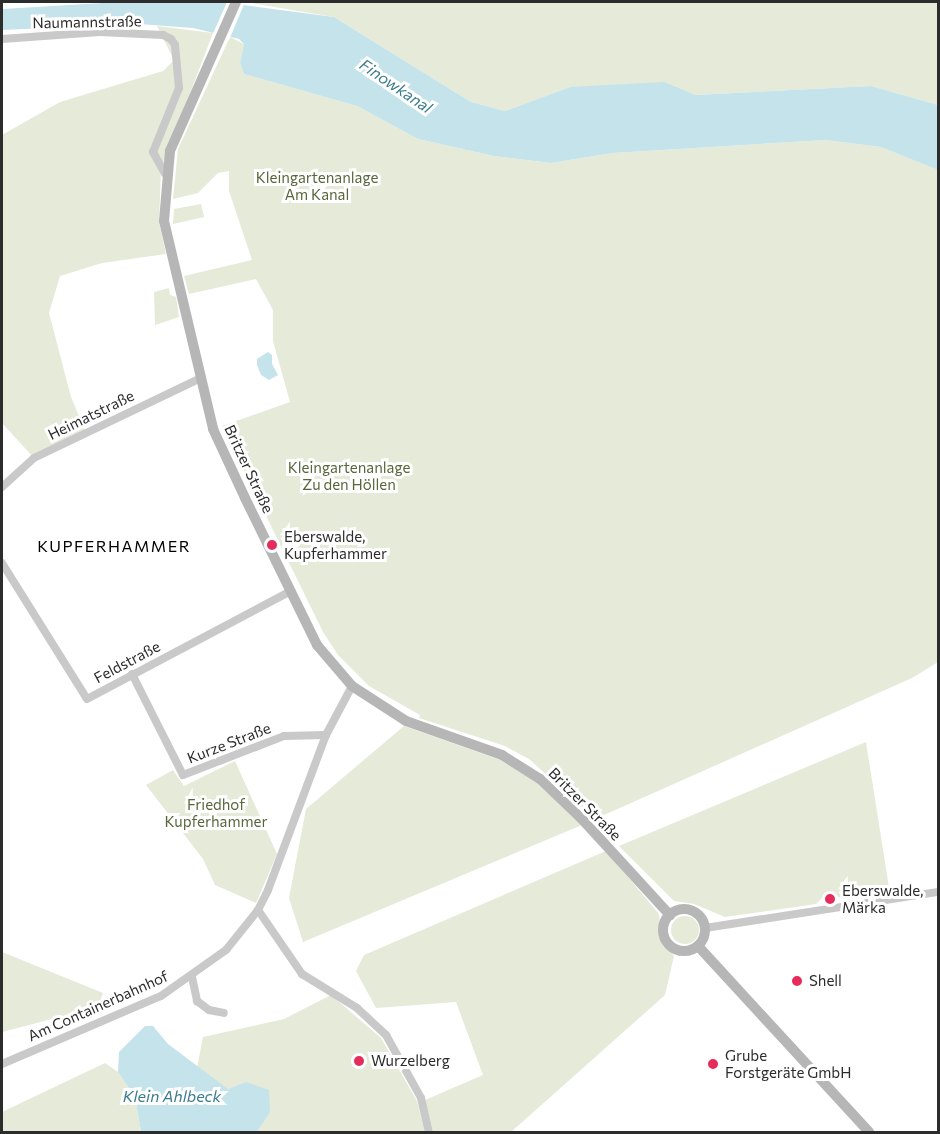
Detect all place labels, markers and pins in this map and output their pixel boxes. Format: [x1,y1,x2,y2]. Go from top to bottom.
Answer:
place label: Eberswalde, Kupferhammer [284,527,387,562]
marker: Eberswalde, Kupferhammer [265,538,279,552]
place label: Eberswalde, Märka [842,881,924,916]
marker: Eberswalde, Märka [823,892,837,906]
place label: Shell [809,972,842,990]
marker: Shell [790,974,804,988]
place label: Grube Forstgeräte GmbH [725,1046,851,1081]
place label: Wurzelberg [371,1052,450,1070]
marker: Wurzelberg [352,1054,366,1068]
marker: Grube Forstgeräte GmbH [706,1057,720,1071]

